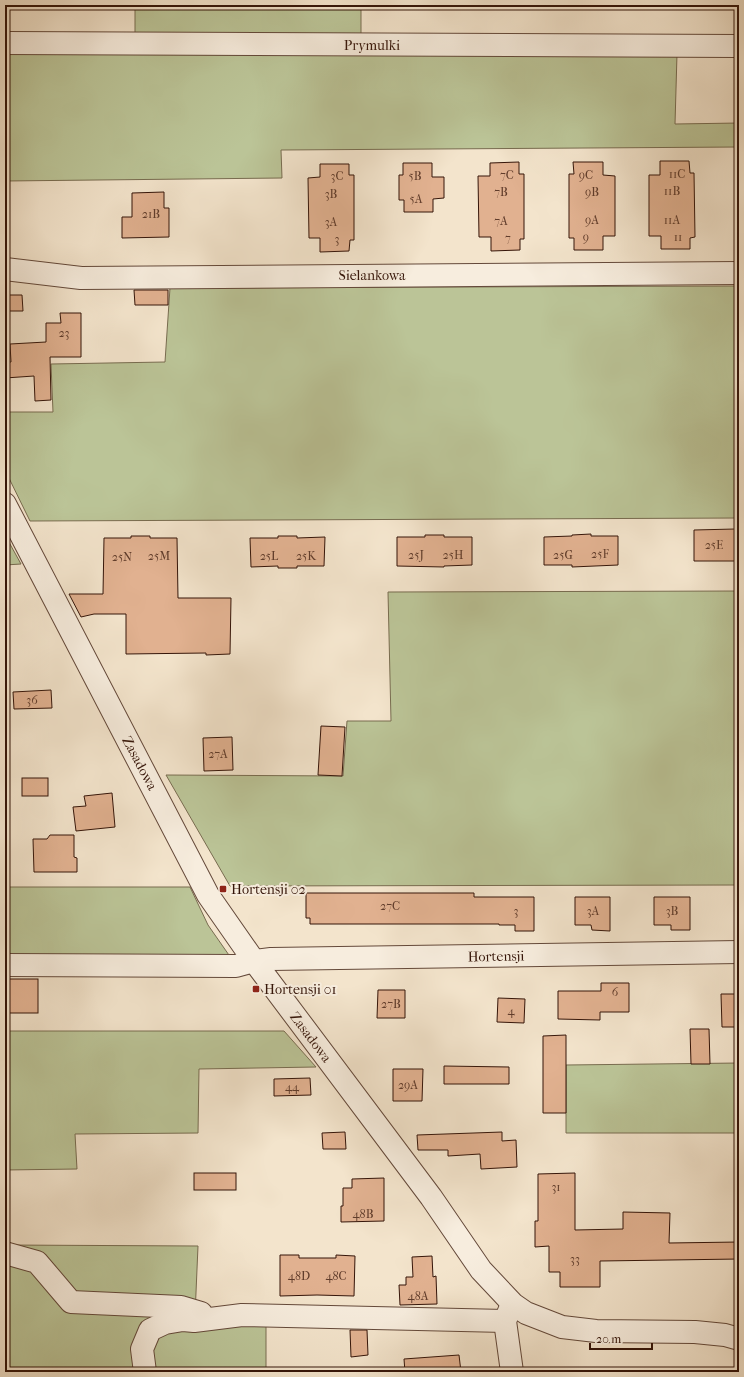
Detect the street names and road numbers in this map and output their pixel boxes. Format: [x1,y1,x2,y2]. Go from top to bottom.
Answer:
street label: Prymulki [344,37,400,54]
street label: Sielankowa [338,267,406,284]
street label: Zasadowa [118,733,161,794]
street label: Hortensji [467,948,525,965]
street label: Zasadowa [286,1009,335,1066]

